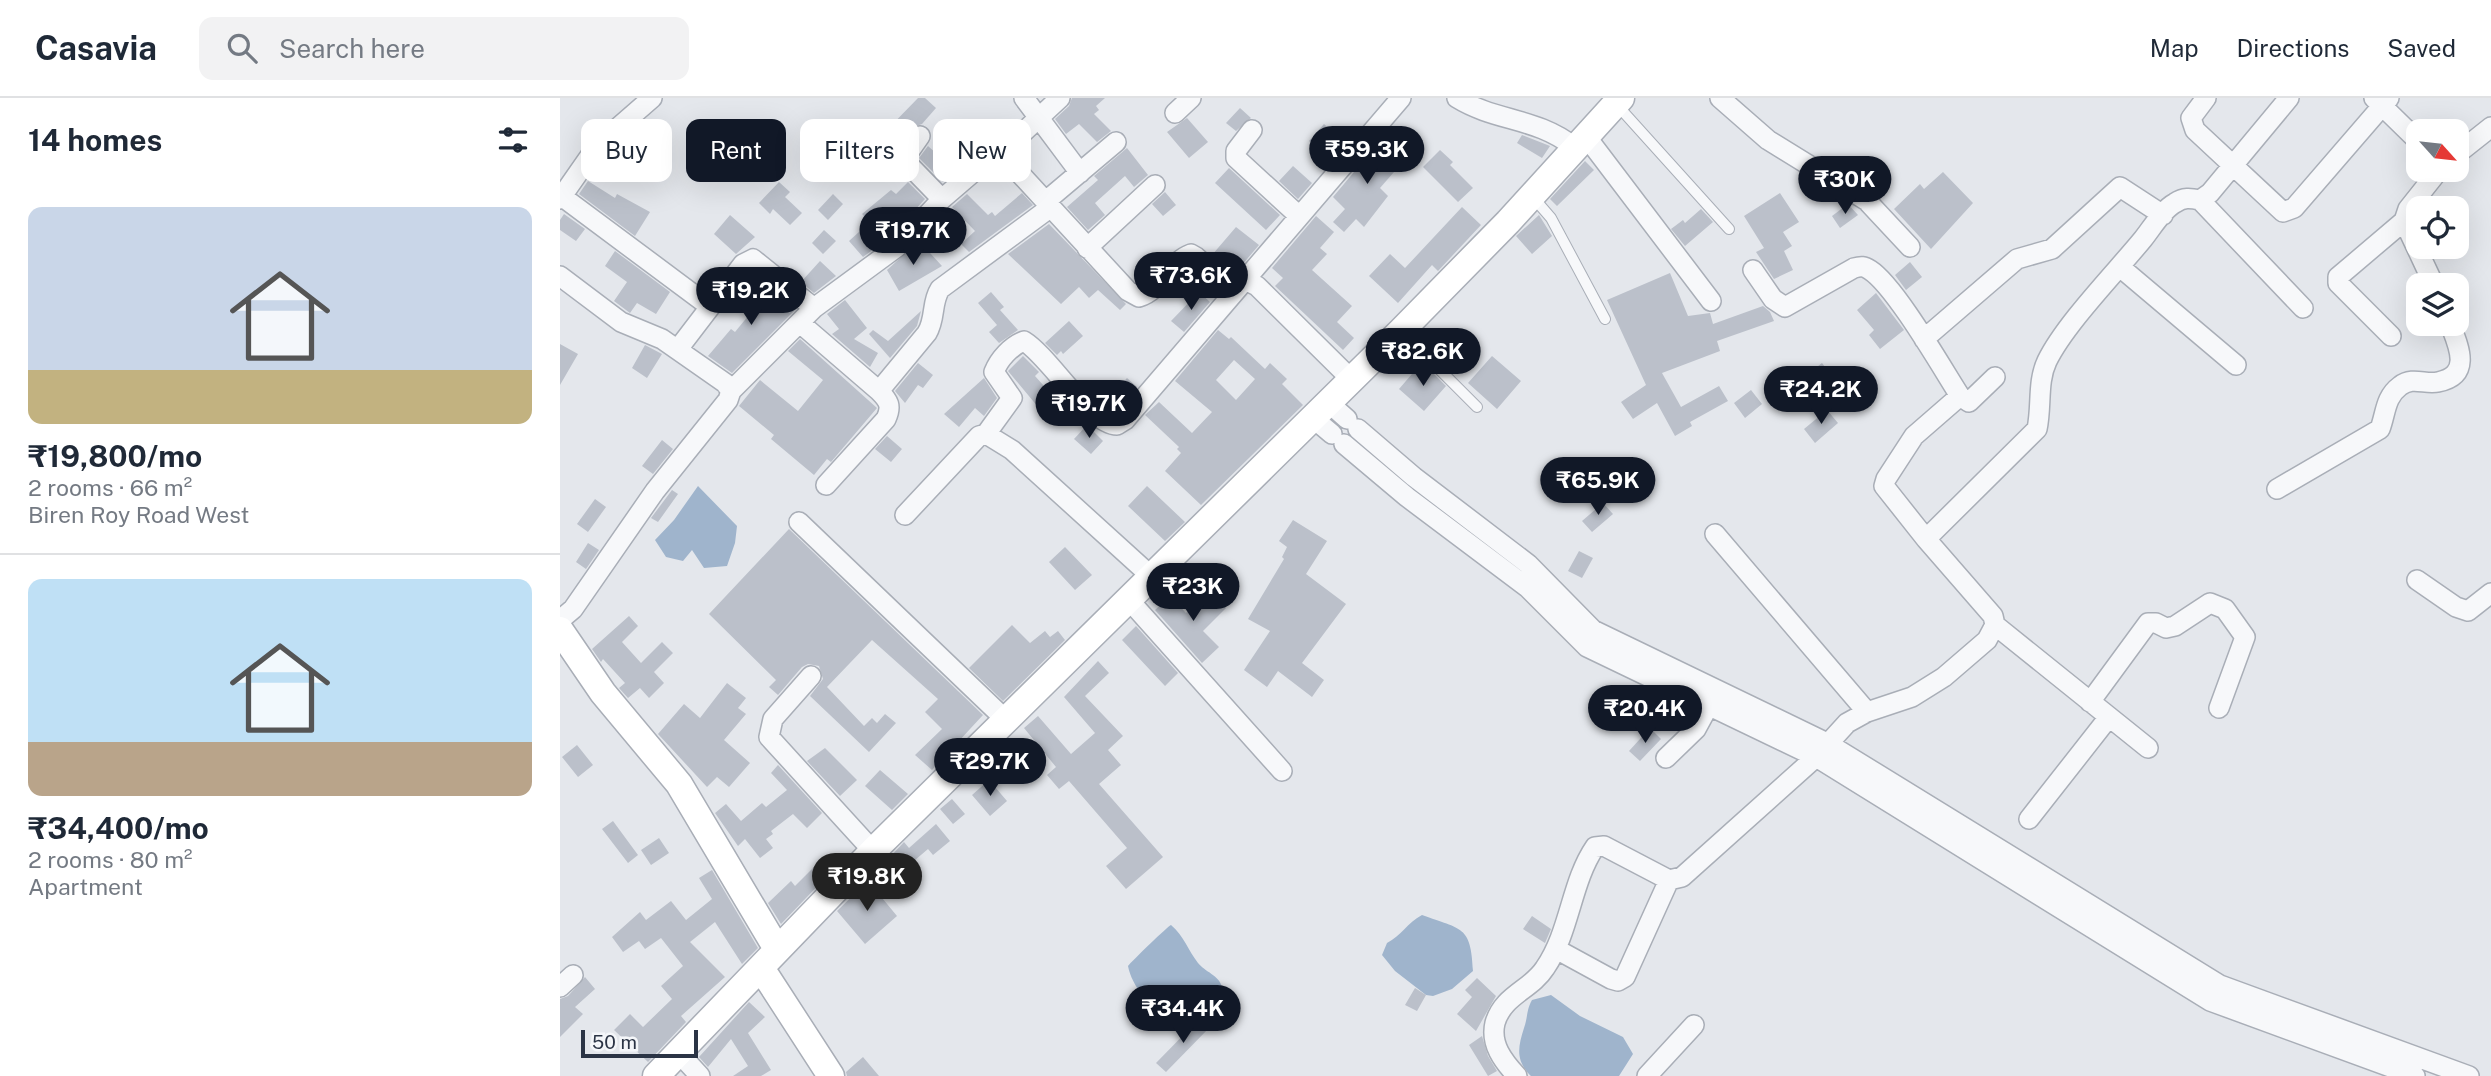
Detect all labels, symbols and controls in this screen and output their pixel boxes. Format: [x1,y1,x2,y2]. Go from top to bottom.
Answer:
search box [199,17,689,80]
text: Casavia [35,29,157,67]
icon: search [223,29,261,67]
text: Search here [279,33,425,64]
text: Map [2150,34,2199,62]
text: Directions [2237,34,2349,62]
text: Saved [2387,34,2456,62]
chip: Buy [581,119,672,182]
chip: Rent [686,119,786,182]
chip: Filters [800,119,919,182]
chip: New [933,119,1031,182]
north arrow [2406,119,2469,182]
map controls [2406,119,2469,336]
icon: filters [494,121,532,159]
text: 14 homes [28,122,162,158]
pin: ₹59.3K [1310,126,1424,186]
text: ₹59.3K [1325,135,1409,162]
pin: ₹30K [1804,156,1886,216]
text: ₹30K [1814,165,1876,192]
button: locate [2406,196,2469,259]
pin: ₹19.7K [856,208,970,267]
text: ₹19.7K [876,216,951,243]
pin: ₹73.6K [1134,252,1248,312]
icon: home [217,253,343,379]
text: ₹73.6K [1150,261,1232,288]
pin: ₹19.2K [694,268,808,327]
button: layers [2406,273,2469,336]
text: ₹19.2K [712,276,790,303]
pin: ₹82.6K [1366,328,1480,388]
text: ₹82.6K [1382,337,1464,364]
pin: ₹24.2K [1764,366,1878,426]
text: ₹24.2K [1780,375,1862,402]
pin: ₹19.7K [1032,380,1146,440]
text: ₹19.7K [1052,389,1127,416]
text: ₹19,800/mo [28,438,202,474]
pin: ₹65.9K [1541,458,1655,517]
text: ₹65.9K [1556,466,1640,493]
text: 2 rooms · 66 m² [28,474,192,501]
text: Biren Roy Road West [28,501,250,528]
pin: ₹23K [1152,564,1234,623]
text: ₹23K [1162,572,1224,599]
icon: home [217,625,343,751]
pin: ₹20.4K [1588,686,1702,745]
text: ₹20.4K [1604,694,1686,721]
pin: ₹29.7K [933,738,1047,798]
text: ₹29.7K [950,747,1030,774]
text: ₹34,400/mo [28,810,209,846]
text: 2 rooms · 80 m² [28,846,193,873]
pin: ₹19.8K [810,854,924,913]
text: ₹19.8K [828,862,906,889]
text: Apartment [28,873,143,900]
pin: ₹34.4K [1126,986,1240,1045]
text: ₹34.4K [1142,994,1224,1021]
scale bar [581,1027,698,1059]
text: 50 m [592,1031,637,1053]

